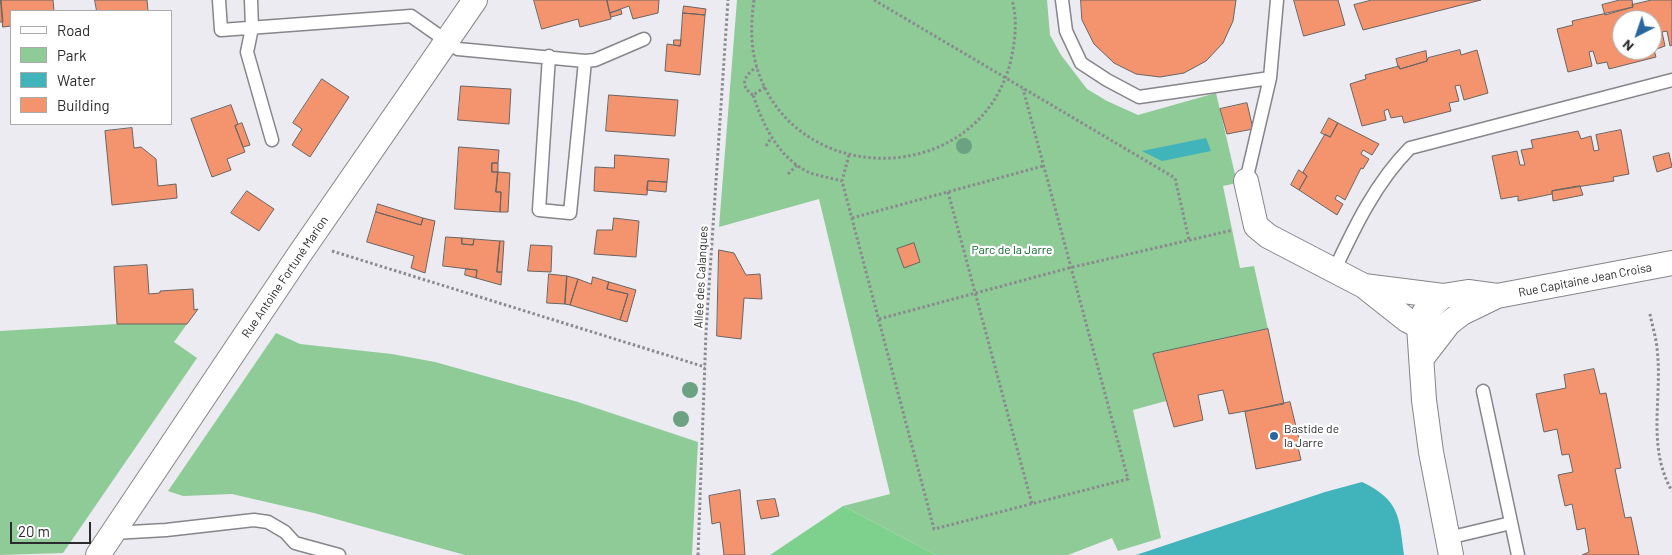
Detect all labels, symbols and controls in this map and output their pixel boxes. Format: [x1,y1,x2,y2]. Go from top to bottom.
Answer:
legend [10,10,172,125]
north arrow [1612,10,1662,60]
text: Road [57,21,90,39]
text: N [1618,36,1637,55]
text: Park [57,46,86,64]
text: Water [57,71,96,89]
text: Building [57,96,110,114]
street label: Rue Antoine Fortuné Marion [239,213,331,341]
street label: Allée des Calanques [691,225,711,329]
park label: Parc de la Jarre [972,243,1052,257]
street label: Rue Capitaine Jean Croisa [1517,260,1653,300]
place label: Bastide de la Jarre [1284,422,1339,450]
marker: Bastide de la Jarre [1268,430,1280,442]
scale bar [12,512,94,544]
text: 20 m [18,522,50,540]

